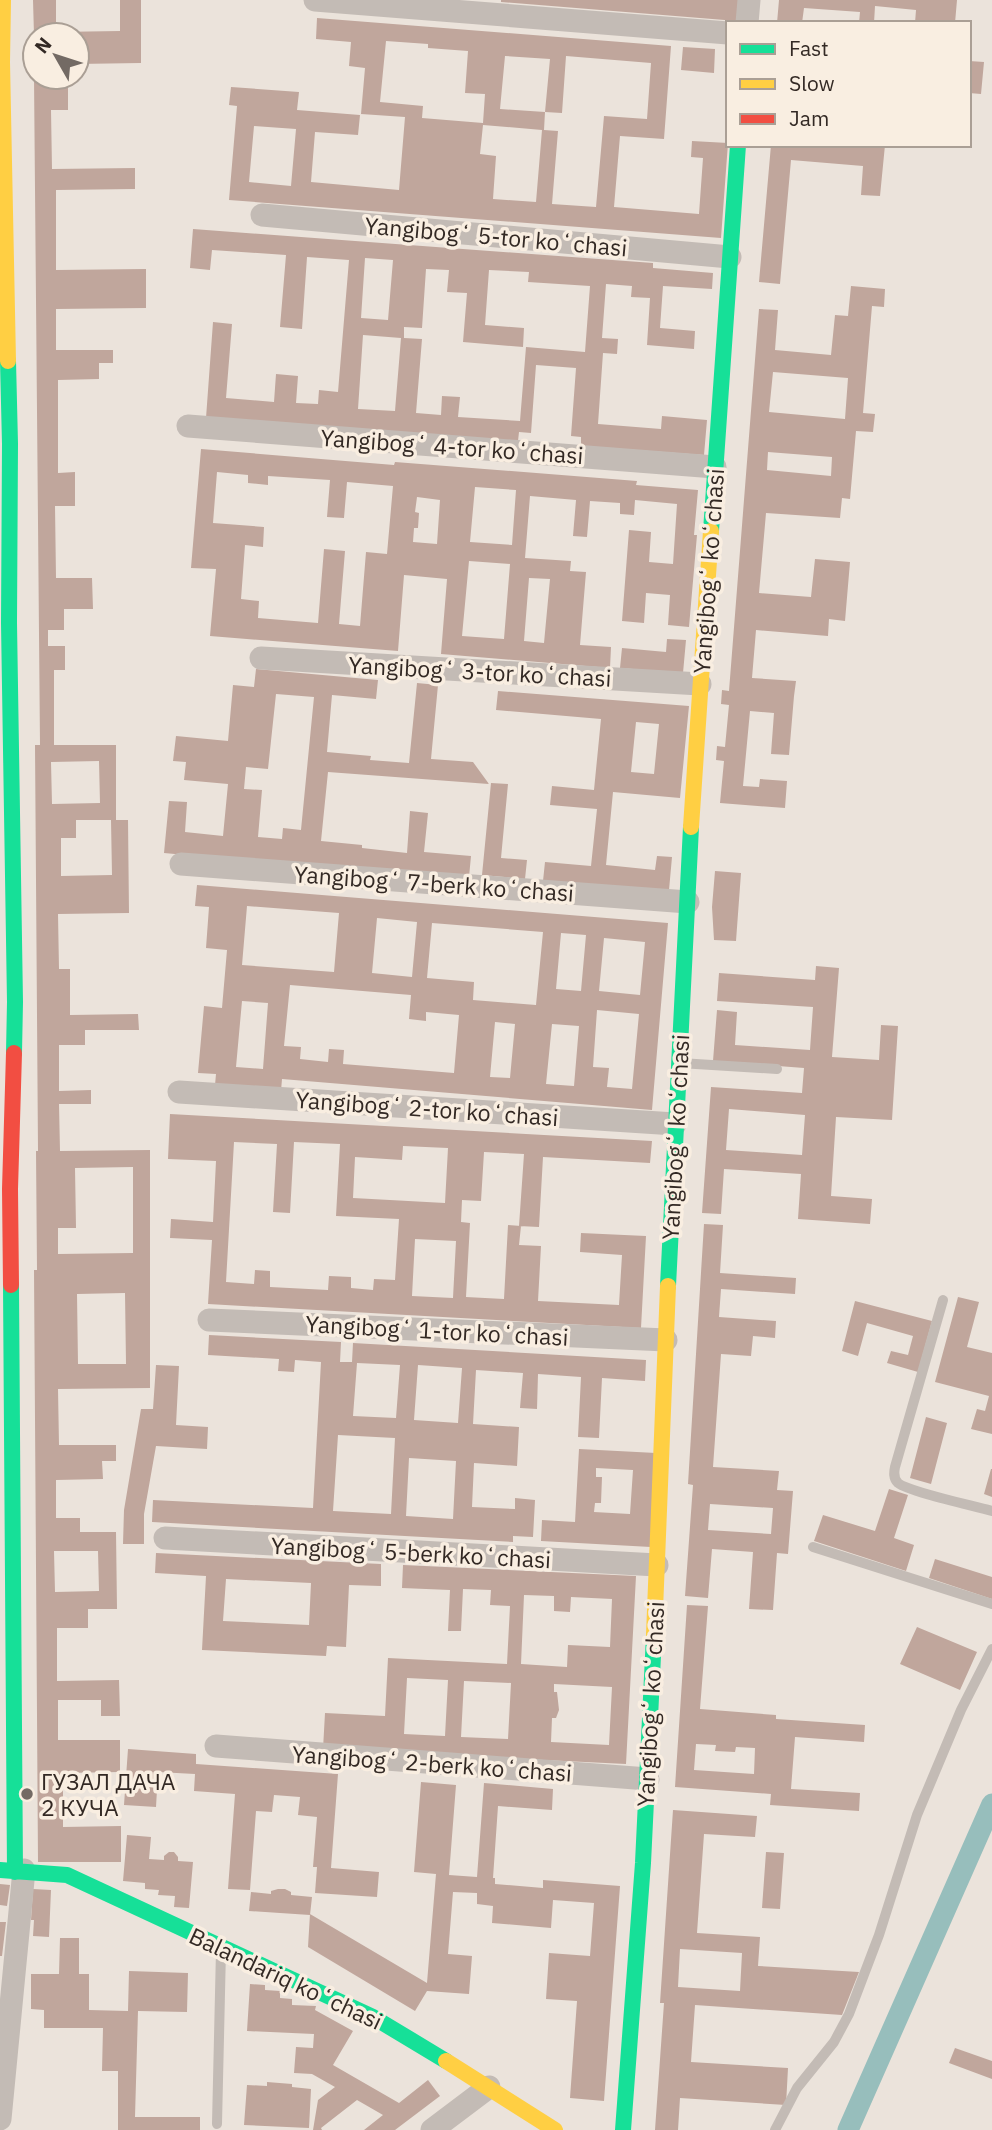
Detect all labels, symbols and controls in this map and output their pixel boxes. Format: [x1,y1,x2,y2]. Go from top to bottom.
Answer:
north arrow [21,21,91,91]
legend [726,21,971,147]
text: N [29,32,56,58]
text: Fast [789,34,829,62]
text: Slow [789,69,835,97]
text: Jam [789,104,829,132]
street label: Yangibogʻ 5-tor koʻchasi [364,210,628,262]
street label: Yangibogʻ 4-tor koʻchasi [320,422,584,470]
street label: Yangibogʻ koʻchasi [686,467,730,675]
street label: Yangibogʻ 3-tor koʻchasi [348,649,612,693]
street label: Yangibogʻ 7-berk koʻchasi [293,858,575,908]
street label: Yangibogʻ koʻchasi [655,1034,695,1240]
street label: Yangibogʻ 2-tor koʻchasi [295,1084,559,1132]
street label: Yangibogʻ 1-tor koʻchasi [305,1308,569,1352]
street label: Yangibogʻ 5-berk koʻchasi [270,1530,552,1574]
street label: Yangibogʻ koʻchasi [630,1601,670,1807]
street label: Yangibogʻ 2-berk koʻchasi [291,1738,573,1788]
place label: ГУЗАЛ ДАЧА 2 КУЧА [41,1766,176,1822]
marker: ГУЗАЛ ДАЧА 2 КУЧА [19,1786,35,1802]
street label: Balandariq koʻchasi [185,1920,387,2036]

